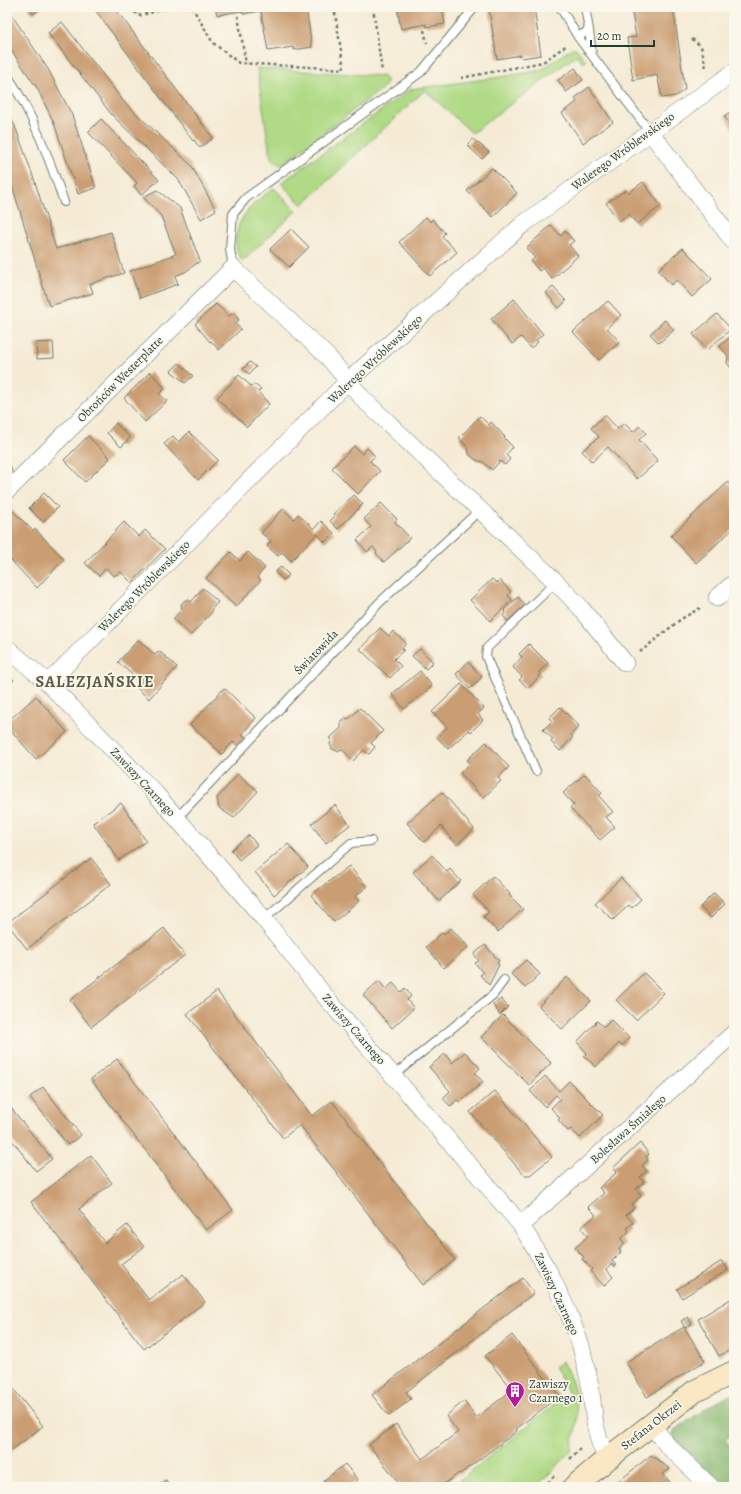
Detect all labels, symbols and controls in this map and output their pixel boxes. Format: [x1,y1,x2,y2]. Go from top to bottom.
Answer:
scale bar [591,22,654,48]
text: 20 m [597,28,621,44]
street label: Walerego Wróblewskiego [567,108,678,194]
street label: Walerego Wróblewskiego [324,311,426,408]
street label: Obrońców Westerplatte [73,332,167,426]
street label: Walerego Wróblewskiego [94,537,193,636]
street label: Światowida [290,626,342,678]
district label: SALEZJAŃSKIE [36,671,154,693]
street label: Zawiszy Czarnego [107,744,179,820]
street label: Zawiszy Czarnego [319,990,389,1068]
street label: Bolesława Śmiałego [587,1091,669,1167]
street label: Zawiszy Czarnego [531,1250,583,1338]
place label: Zawiszy Czarnego 1 [529,1376,582,1406]
building icon: Zawiszy Czarnego 1 [504,1380,526,1408]
street label: Stefana Okrzei [617,1396,685,1454]

